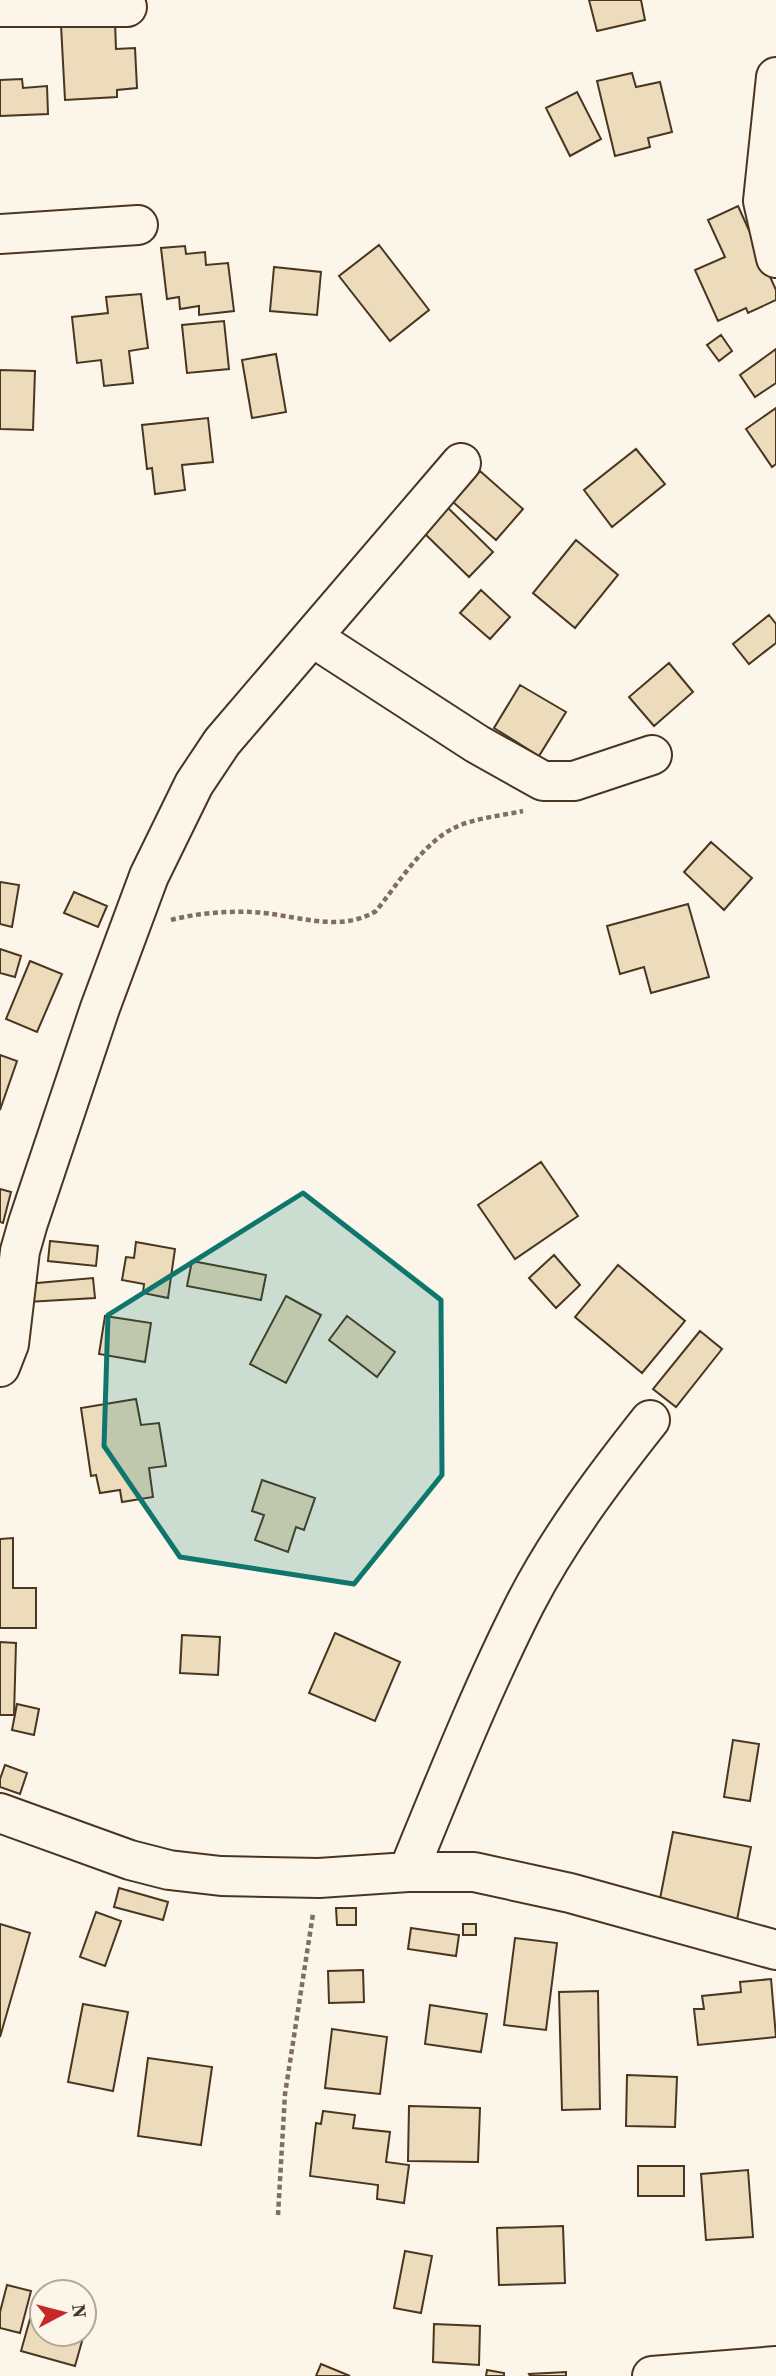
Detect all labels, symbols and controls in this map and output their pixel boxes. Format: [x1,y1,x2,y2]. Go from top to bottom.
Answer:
north arrow [28,2278,98,2348]
text: N [66,2302,94,2320]

